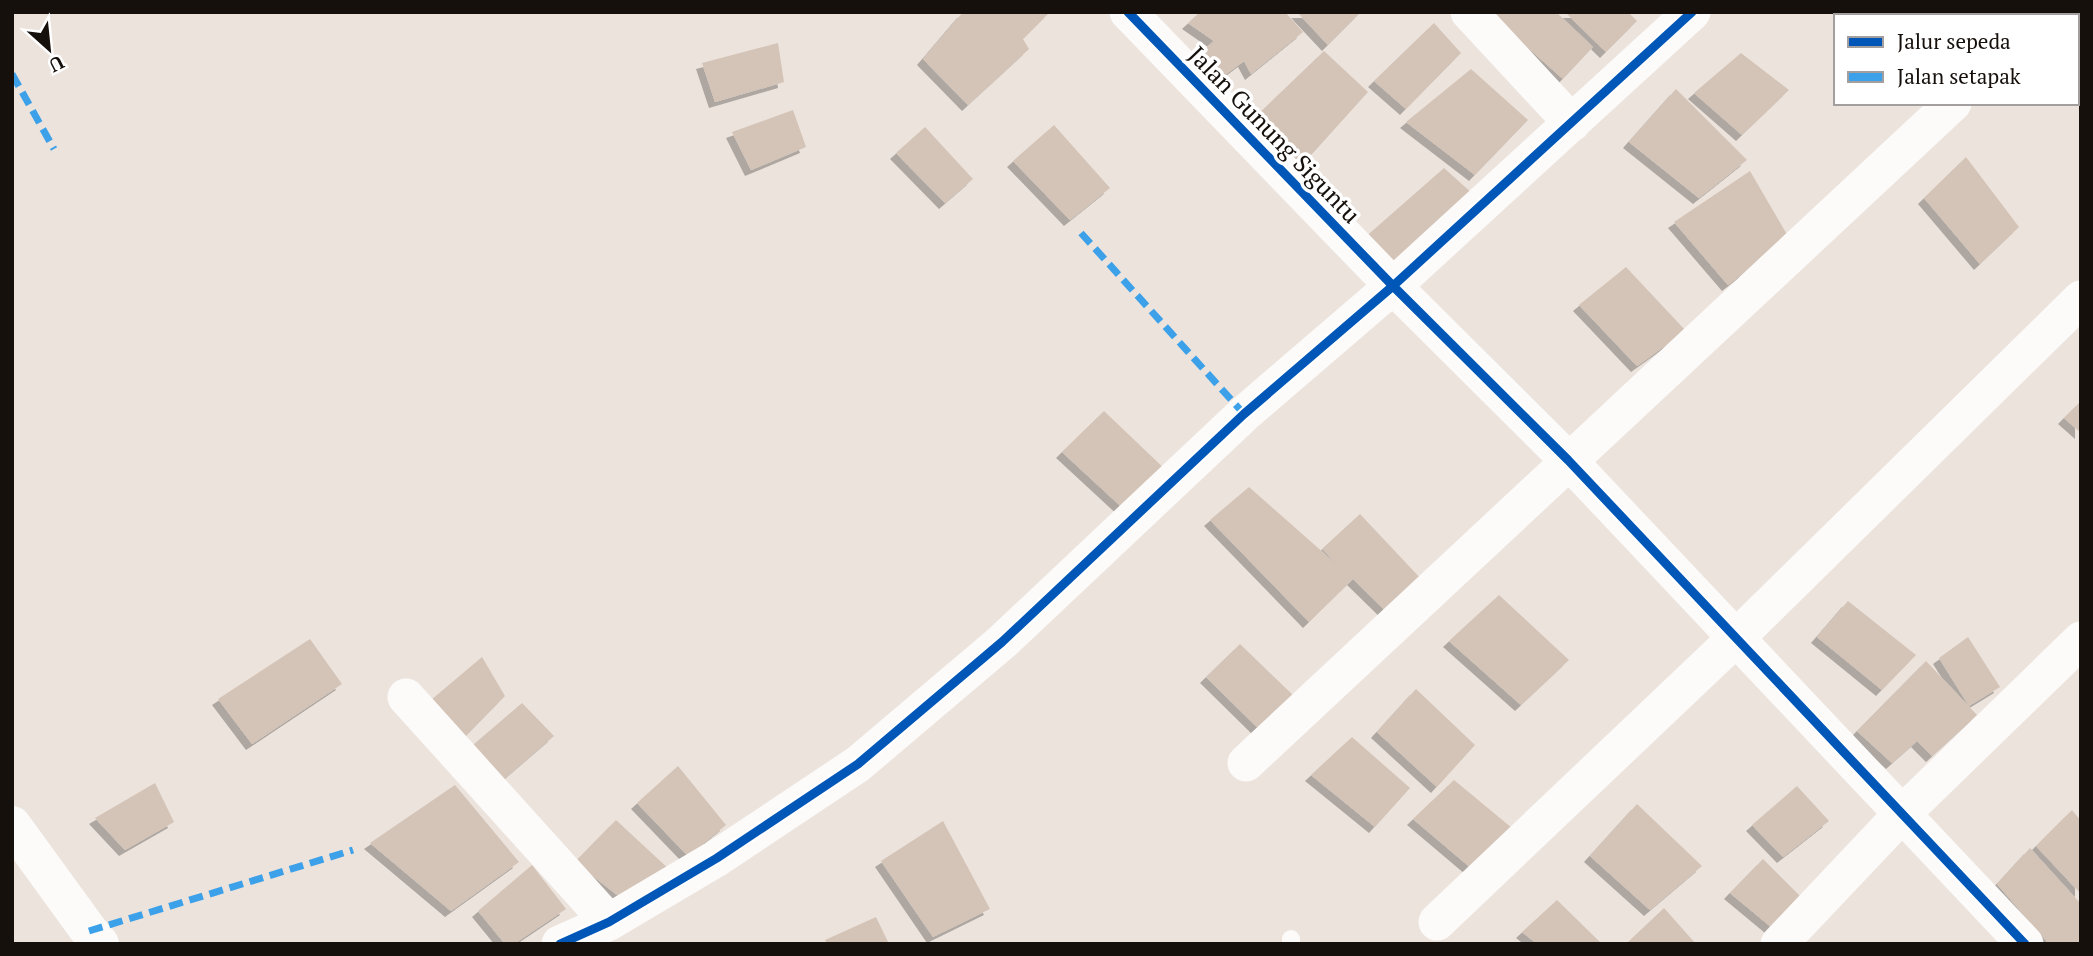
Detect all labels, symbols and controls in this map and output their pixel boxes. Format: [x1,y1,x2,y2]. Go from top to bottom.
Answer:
north arrow [14,14,84,84]
legend [1834,14,2079,105]
text: Jalur sepeda [1897,27,2011,55]
street label: Jalan Gunung Siguntu [1182,39,1368,230]
text: U [45,50,69,79]
text: Jalan setapak [1897,62,2021,90]

